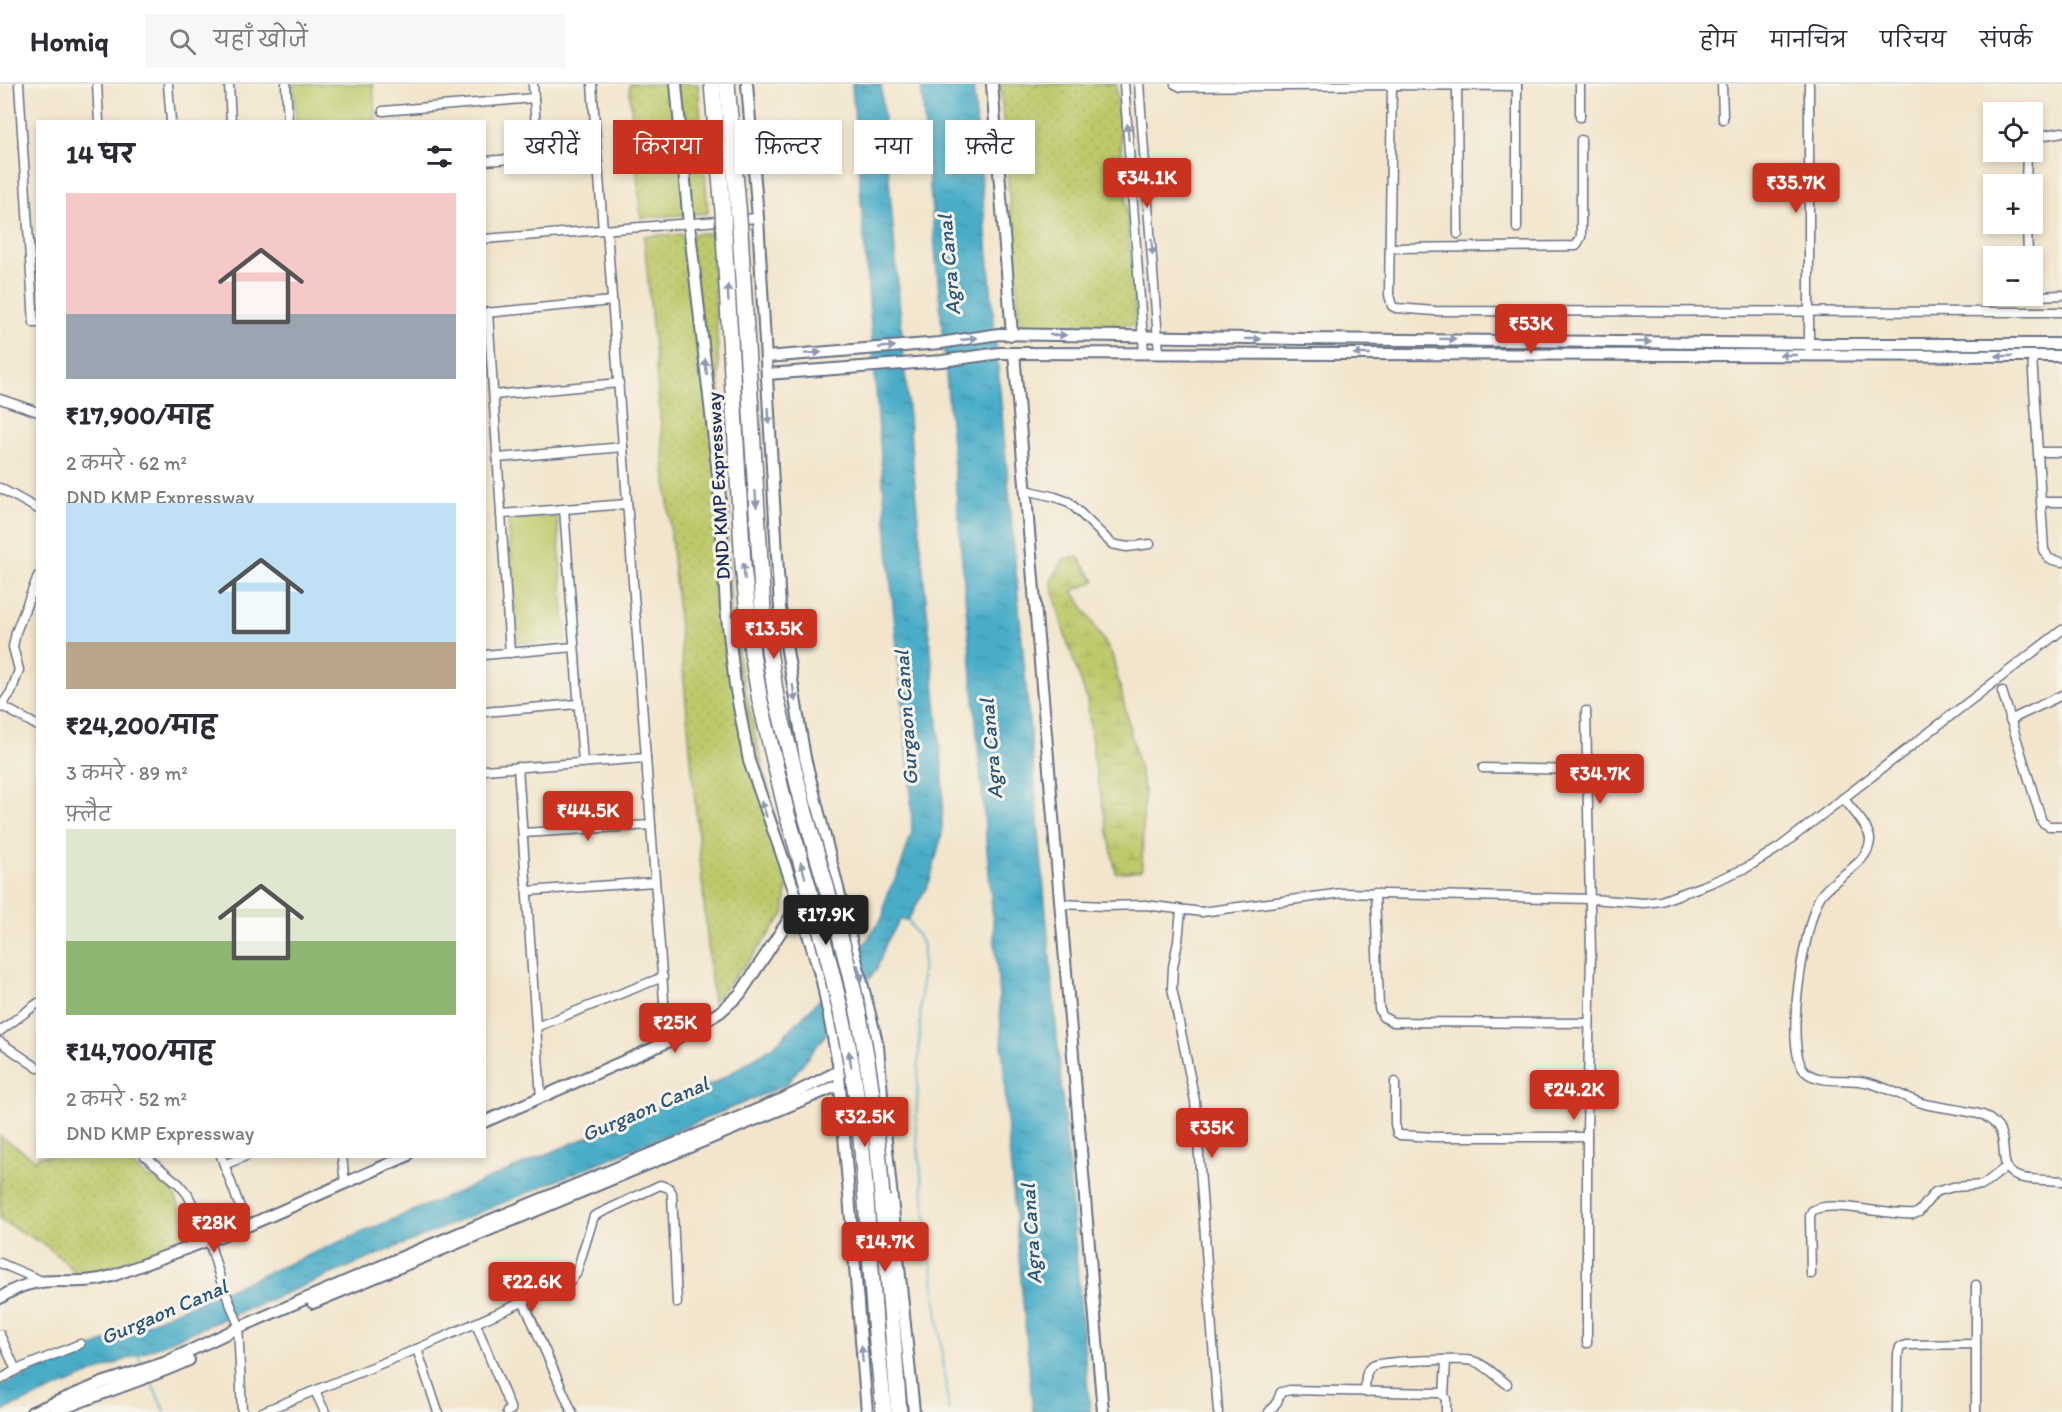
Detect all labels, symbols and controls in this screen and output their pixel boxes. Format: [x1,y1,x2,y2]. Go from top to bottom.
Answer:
search box [145,14,565,68]
text: Homiq [30,24,109,58]
icon: search [166,25,199,58]
text: यहाँ खोजें [214,26,308,53]
text: होम [1700,27,1737,52]
text: मानचित्र [1770,27,1847,52]
text: परिचय [1880,27,1946,52]
text: संपर्क [1979,27,2032,52]
map controls [1983,102,2043,306]
button: locate [1983,102,2043,162]
chip: खरीदें [504,120,601,174]
chip: किराया [613,120,723,174]
chip: फ़िल्टर [735,120,842,174]
chip: नया [854,120,933,174]
chip: फ़्लैट [945,120,1035,174]
one-way arrow [1123,122,1133,141]
text: 14 घर [66,138,134,170]
icon: filters [423,140,456,173]
pin: ₹34.1K [1098,158,1196,209]
pin: ₹35.7K [1747,163,1845,214]
text: ₹34.1K [1117,165,1177,189]
text: ₹35.7K [1767,170,1825,194]
button: + [1983,174,2043,234]
water label: Agra Canal [931,212,965,316]
icon: home [207,232,315,340]
one-way arrow [1147,238,1156,257]
button: − [1983,246,2043,306]
one-way arrow [723,283,732,302]
pin: ₹53K [1495,304,1567,355]
text: ₹53K [1509,311,1553,335]
one-way arrow [1048,330,1067,340]
one-way arrow [960,334,979,343]
one-way arrow [1243,334,1262,343]
one-way arrow [1438,334,1457,344]
one-way arrow [1633,337,1652,347]
one-way arrow [878,343,897,352]
one-way arrow [803,349,822,358]
one-way arrow [1352,349,1371,359]
one-way arrow [1778,350,1797,360]
one-way arrow [1994,351,2013,361]
one-way arrow [701,358,711,377]
street label: DND KMP Expressway [701,391,735,581]
text: ₹17,900/माह [66,399,212,431]
one-way arrow [764,406,774,425]
text: 2 कमरे · 62 m² [66,451,187,475]
text: DND KMP Expressway [66,485,254,509]
one-way arrow [752,490,761,509]
icon: home [207,542,315,650]
one-way arrow [739,562,749,581]
pin: ₹13.5K [725,609,823,660]
text: ₹13.5K [745,616,803,640]
water label: Gurgaon Canal [888,648,923,786]
one-way arrow [790,684,799,703]
water label: Agra Canal [973,696,1007,800]
text: ₹24,200/माह [66,709,217,741]
pin: ₹34.7K [1551,754,1649,805]
text: 3 कमरे · 89 m² [66,761,188,785]
text: ₹34.7K [1570,761,1630,785]
pin: ₹44.5K [539,791,637,842]
text: ₹44.5K [557,798,619,822]
one-way arrow [759,800,769,818]
text: फ़्लैट [66,802,112,826]
one-way arrow [798,861,807,879]
icon: home [207,868,315,976]
pin: ₹17.9K [777,895,875,946]
text: ₹17.9K [797,902,855,926]
one-way arrow [856,964,865,982]
pin: ₹25K [639,1003,711,1054]
text: ₹25K [653,1010,697,1034]
text: ₹14,700/माह [66,1035,214,1067]
one-way arrow [846,1049,855,1068]
water label: Gurgaon Canal [578,1070,714,1146]
pin: ₹24.2K [1525,1070,1623,1121]
text: ₹24.2K [1544,1077,1604,1101]
text: 2 कमरे · 52 m² [66,1087,187,1111]
pin: ₹32.5K [816,1097,914,1148]
text: ₹32.5K [835,1104,895,1128]
pin: ₹35K [1176,1108,1248,1159]
text: ₹35K [1190,1115,1234,1139]
text: DND KMP Expressway [66,1121,254,1145]
water label: Agra Canal [1014,1181,1046,1285]
pin: ₹28K [178,1203,250,1254]
text: ₹28K [192,1210,236,1234]
pin: ₹14.7K [836,1222,934,1273]
text: ₹14.7K [856,1229,914,1253]
pin: ₹22.6K [483,1262,581,1313]
text: ₹22.6K [502,1269,562,1293]
water label: Gurgaon Canal [97,1273,233,1349]
one-way arrow [857,1344,867,1363]

